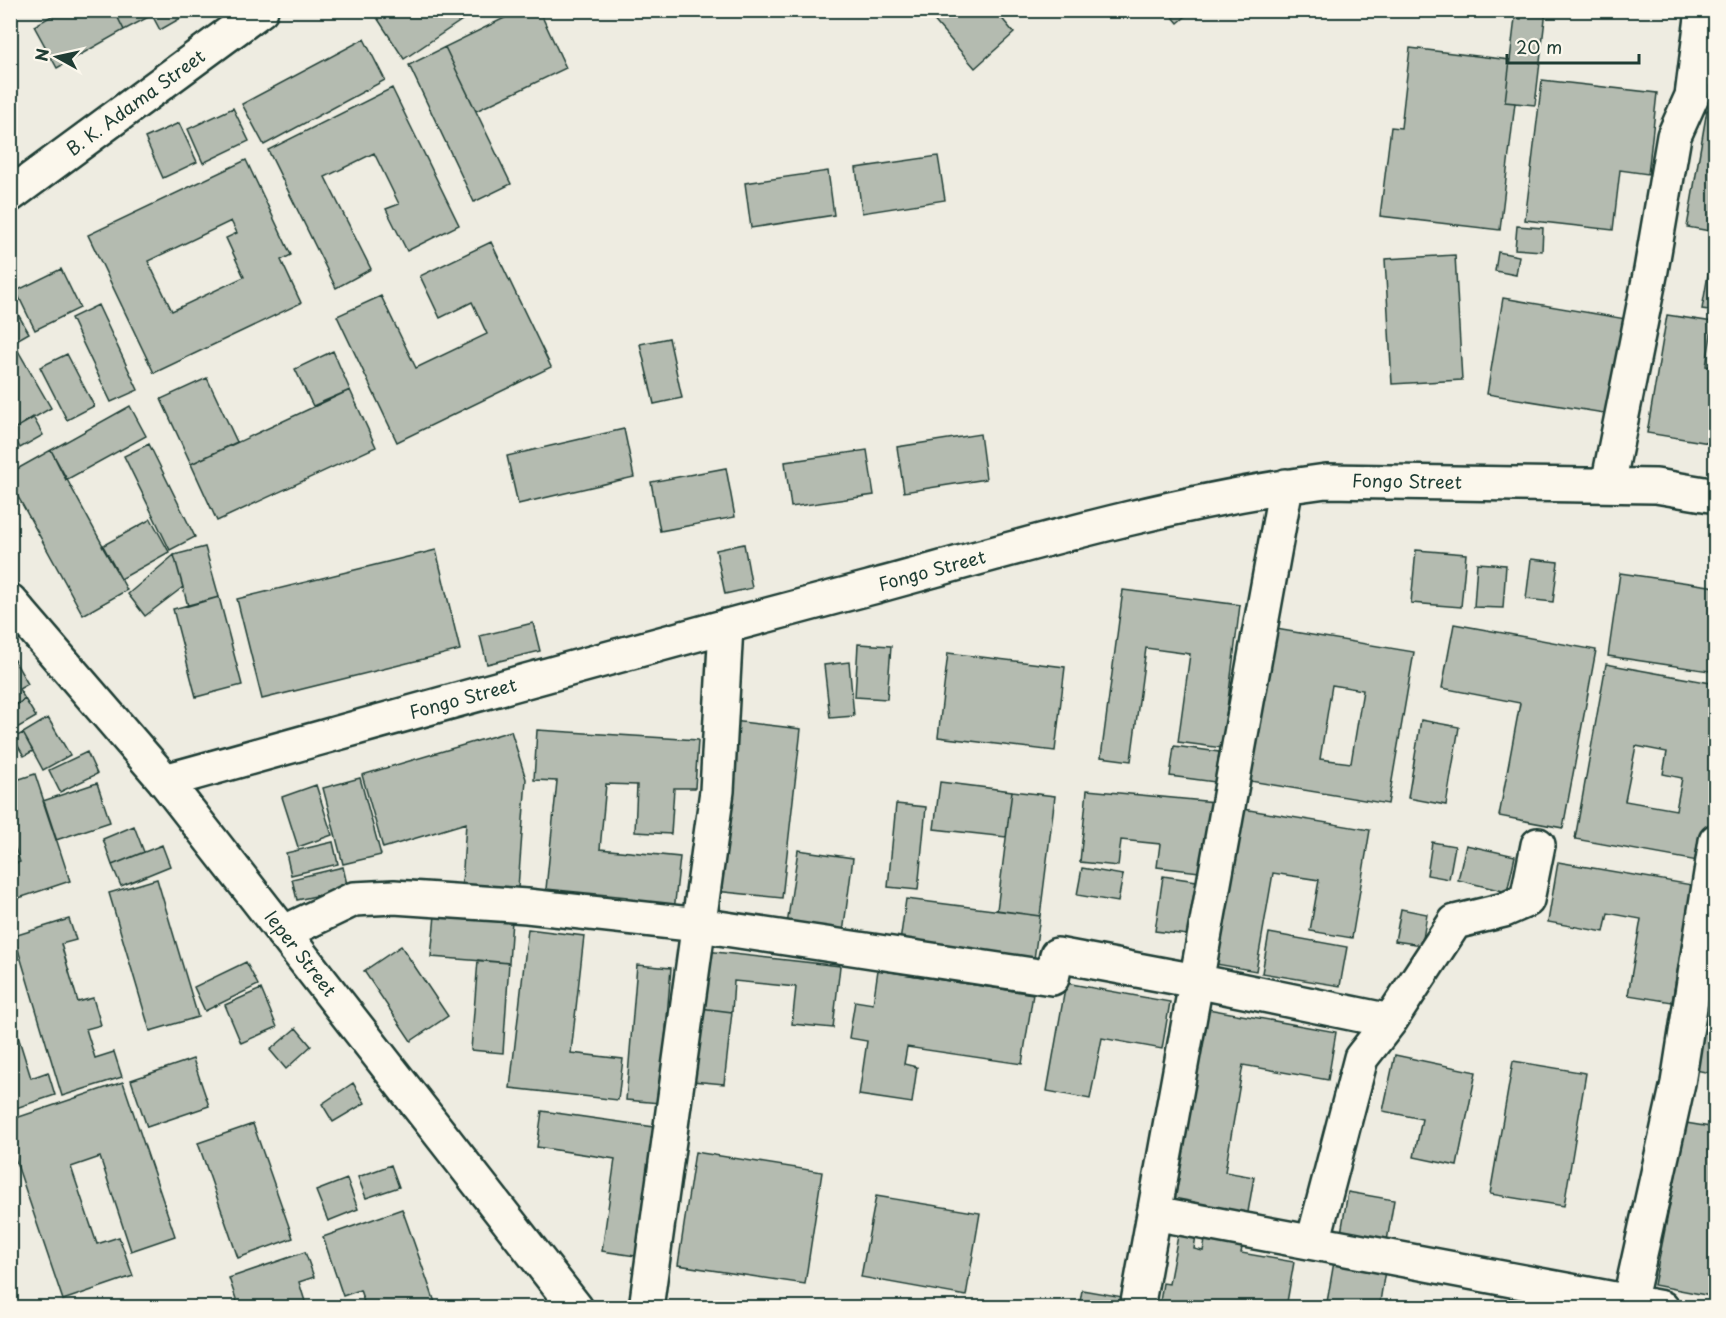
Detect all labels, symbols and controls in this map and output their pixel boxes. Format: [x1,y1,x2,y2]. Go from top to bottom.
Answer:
north arrow [27,27,87,87]
scale bar [1507,27,1639,65]
text: 20 m [1516,33,1562,60]
street label: B. K. Adama Street [60,42,210,161]
text: N [28,47,54,63]
street label: Fongo Street [1352,466,1462,495]
street label: Fongo Street [875,542,988,597]
street label: Fongo Street [406,670,519,725]
street label: Ieper Street [259,904,344,1002]

